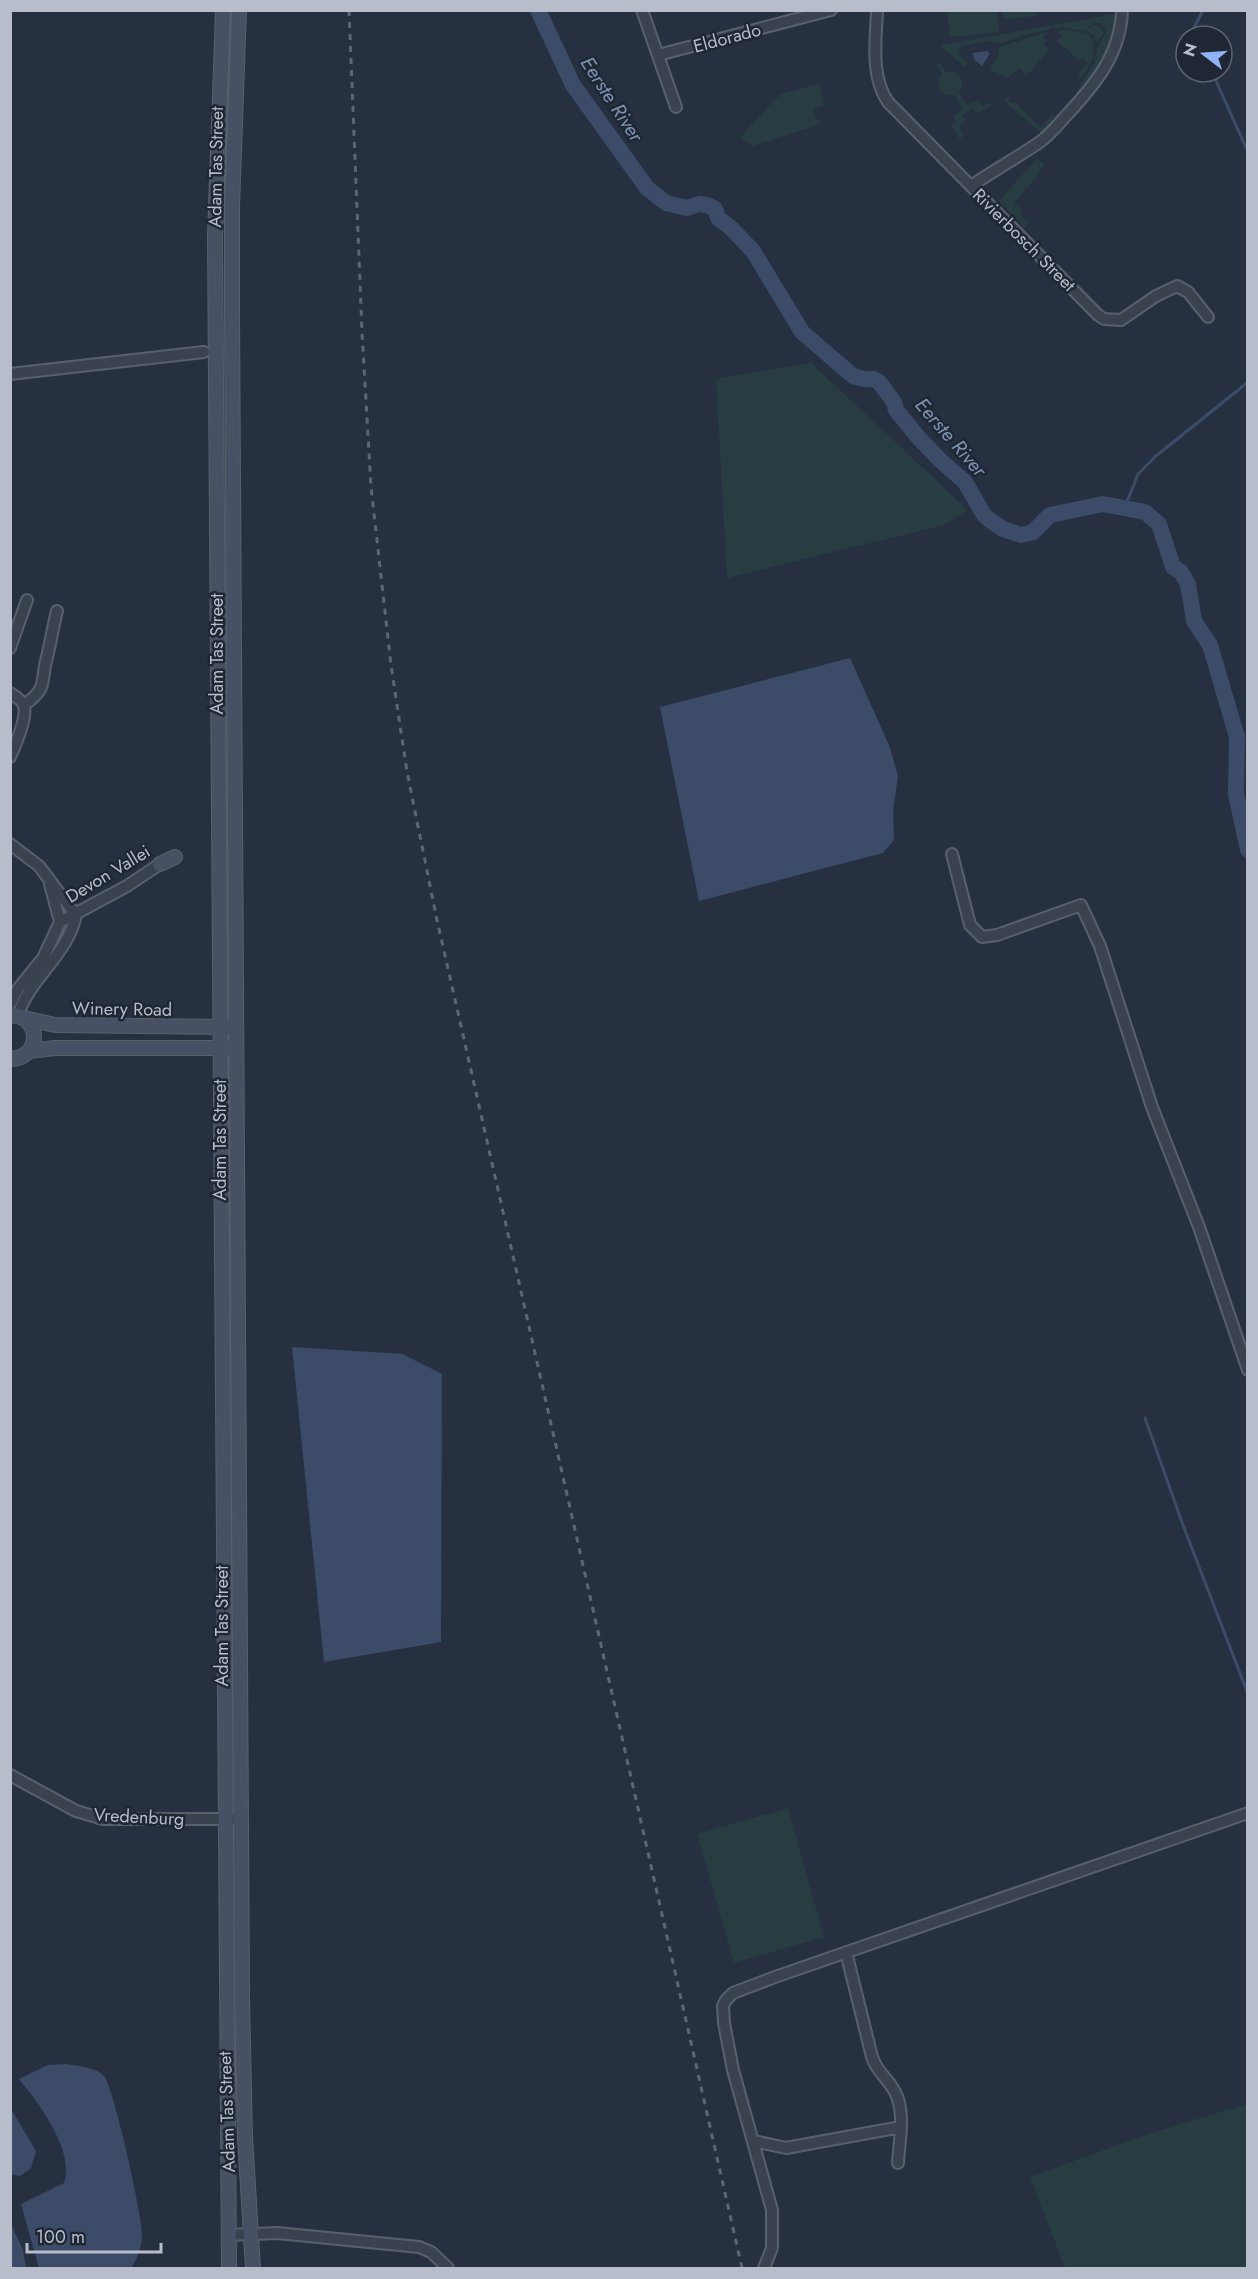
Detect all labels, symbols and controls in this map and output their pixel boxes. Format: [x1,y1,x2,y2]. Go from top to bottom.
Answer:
street label: Eldorado [690,16,764,59]
north arrow [1174,24,1234,84]
text: N [1177,40,1203,59]
water label: Eerste River [573,51,651,149]
street label: Adam Tas Street [202,106,230,228]
street label: Rivierbosch Street [967,183,1082,298]
water label: Eerste River [908,391,994,484]
street label: Adam Tas Street [204,593,230,715]
street label: Devon Vallei [61,839,155,909]
street label: Winery Road [72,995,172,1023]
street label: Adam Tas Street [207,1079,233,1201]
street label: Adam Tas Street [209,1565,235,1687]
street label: Vredenburg [93,1802,185,1832]
street label: Adam Tas Street [212,2050,242,2173]
scale bar [27,2216,160,2254]
text: 100 m [36,2224,85,2250]

